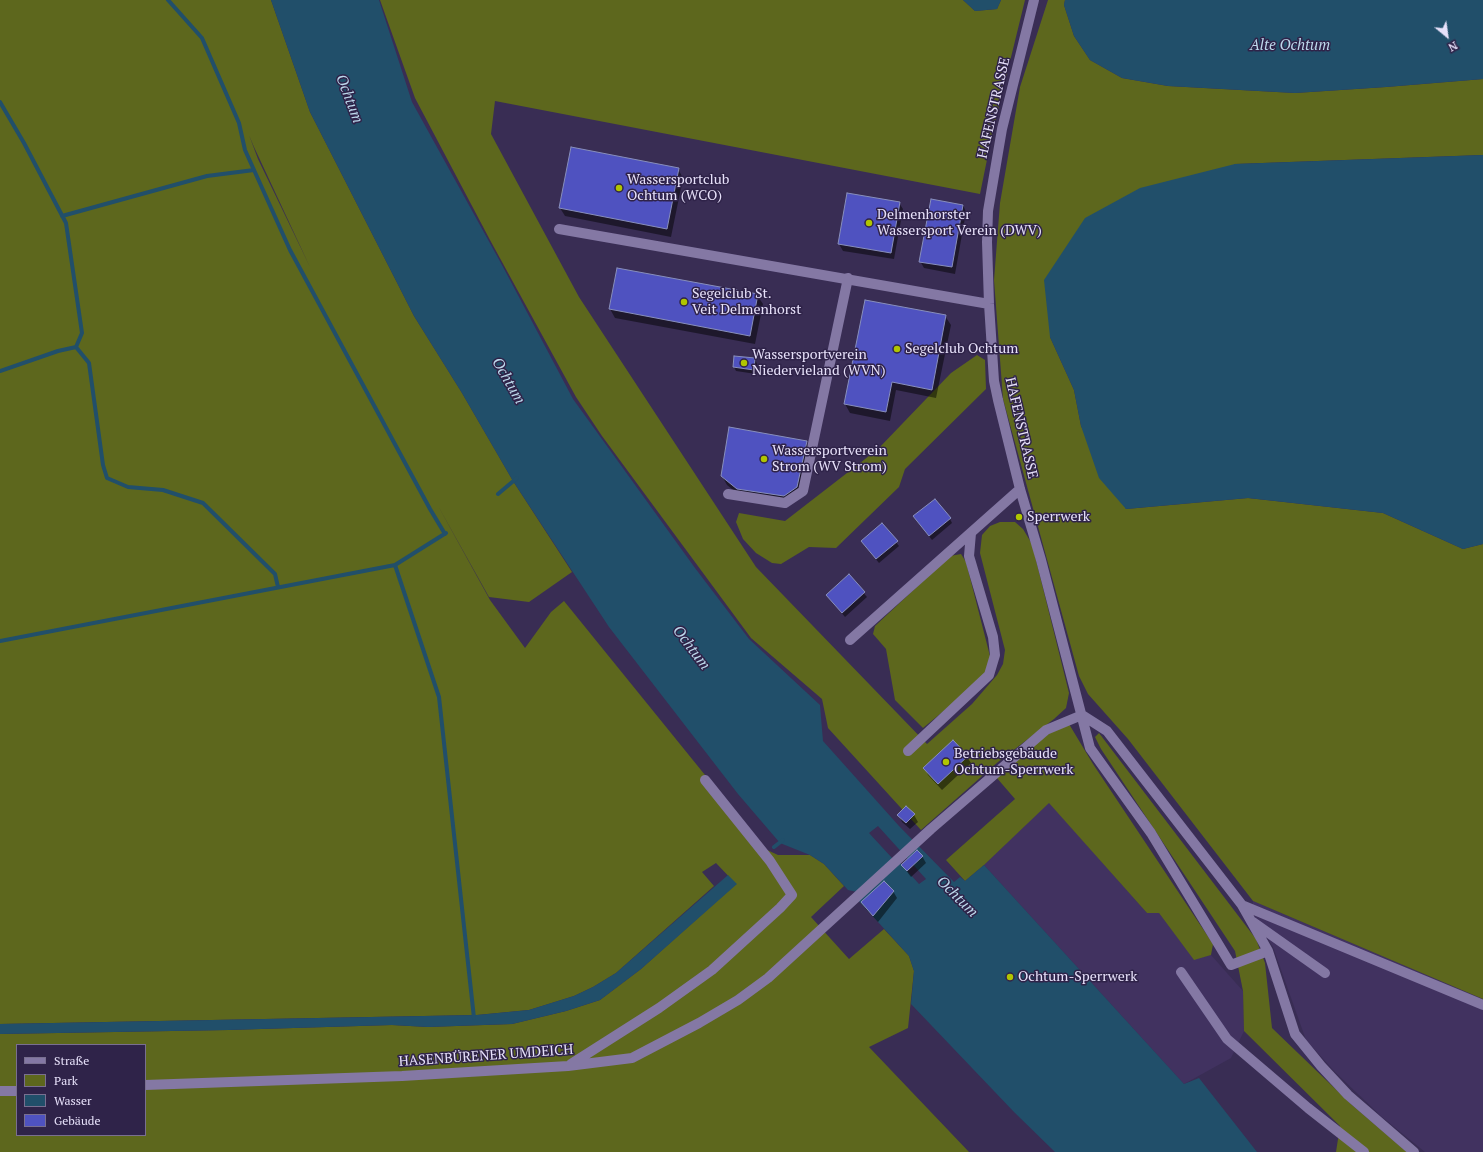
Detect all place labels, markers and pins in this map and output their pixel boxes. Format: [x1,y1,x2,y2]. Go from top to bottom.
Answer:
place label: Wassersportclub Ochtum (WCO) [627,172,729,204]
marker: Wassersportclub Ochtum (WCO) [614,183,624,193]
place label: Delmenhorster Wassersport Verein (DWV) [877,207,1042,240]
marker: Delmenhorster Wassersport Verein (DWV) [864,218,874,228]
place label: Segelclub St. Veit Delmenhorst [692,286,801,318]
marker: Segelclub St. Veit Delmenhorst [679,297,689,307]
place label: Segelclub Ochtum [905,341,1018,357]
marker: Segelclub Ochtum [892,344,902,354]
place label: Wassersportverein Niedervieland (WVN) [752,347,886,380]
marker: Wassersportverein Niedervieland (WVN) [739,358,749,368]
place label: Wassersportverein Strom (WV Strom) [772,443,887,476]
marker: Wassersportverein Strom (WV Strom) [759,454,769,464]
place label: Sperrwerk [1027,509,1090,525]
marker: Sperrwerk [1014,512,1024,522]
place label: Betriebsgebäude Ochtum-Sperrwerk [954,746,1073,778]
marker: Betriebsgebäude Ochtum-Sperrwerk [941,757,951,767]
place label: Ochtum-Sperrwerk [1018,969,1137,985]
marker: Ochtum-Sperrwerk [1005,972,1015,982]

